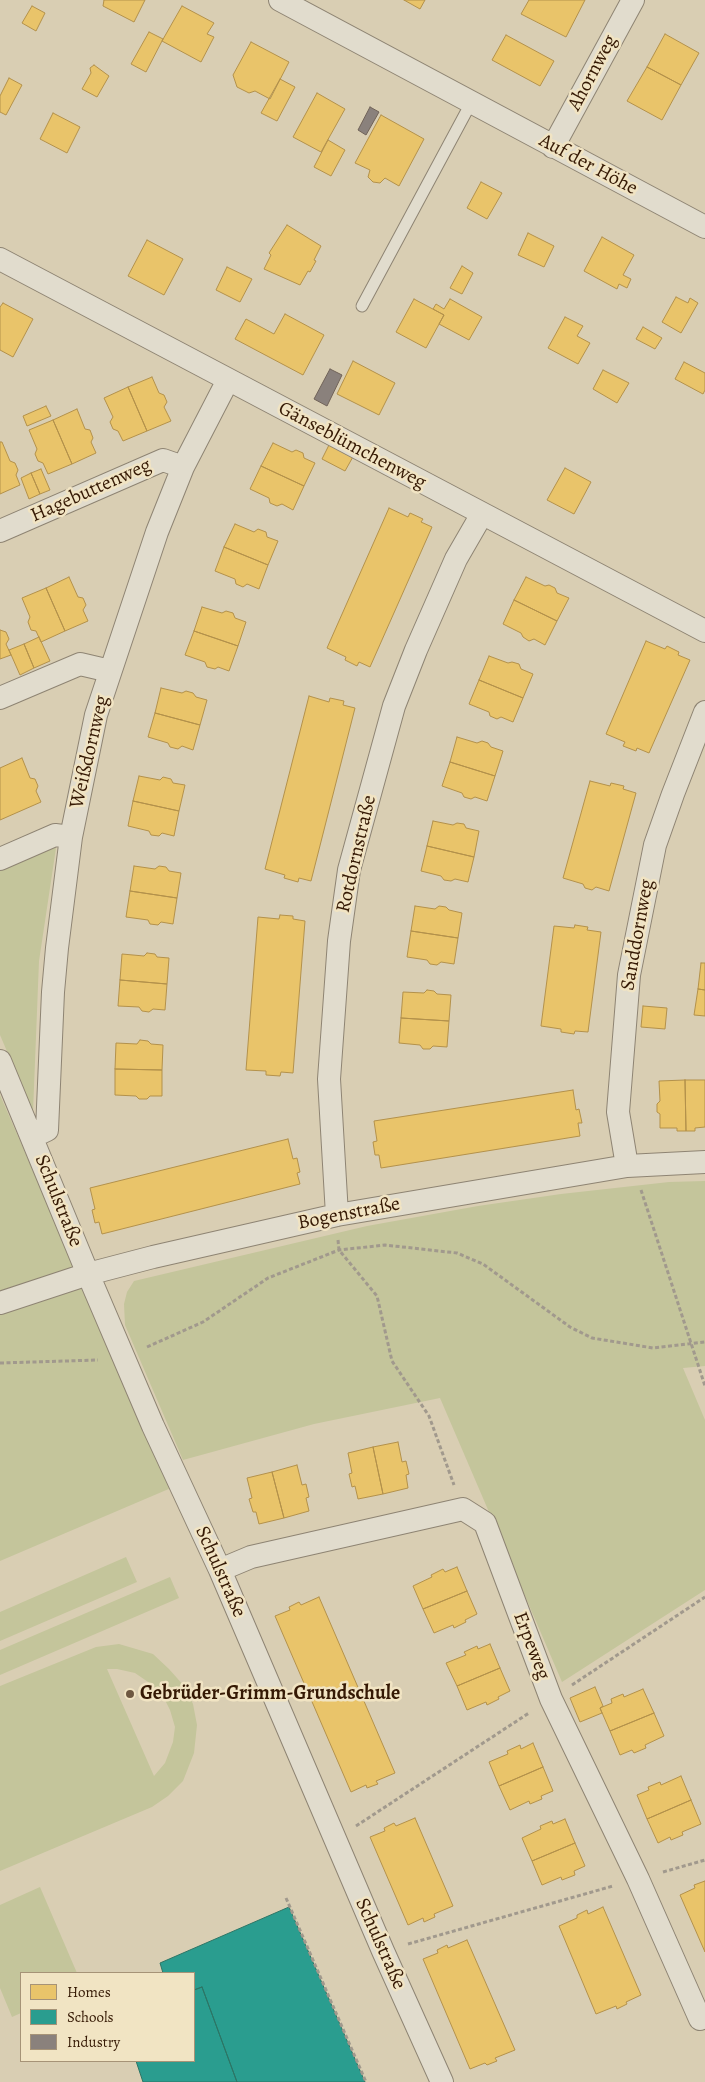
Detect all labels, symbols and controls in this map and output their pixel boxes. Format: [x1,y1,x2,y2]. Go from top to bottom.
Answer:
street label: Ahornweg [563,31,623,115]
street label: Auf der Höhe [535,129,641,201]
street label: Gänseblümchenweg [274,397,430,495]
street label: Hagebuttenweg [27,454,155,528]
street label: Weißdornweg [65,693,115,811]
street label: Rotdornstraße [332,793,382,915]
street label: Sanddornweg [616,877,660,993]
street label: Schulstraße [29,1151,87,1251]
street label: Bogenstraße [296,1192,402,1236]
street label: Schulstraße [189,1523,251,1621]
street label: Erpeweg [507,1609,555,1683]
place label: Gebrüder-Grimm-Grundschule [140,1682,400,1706]
marker: Gebrüder-Grimm-Grundschule [124,1688,136,1700]
street label: Schulstraße [349,1895,411,1993]
legend [20,1972,195,2062]
text: Homes [67,1982,111,2002]
text: Schools [67,2007,114,2027]
text: Industry [67,2032,120,2052]

